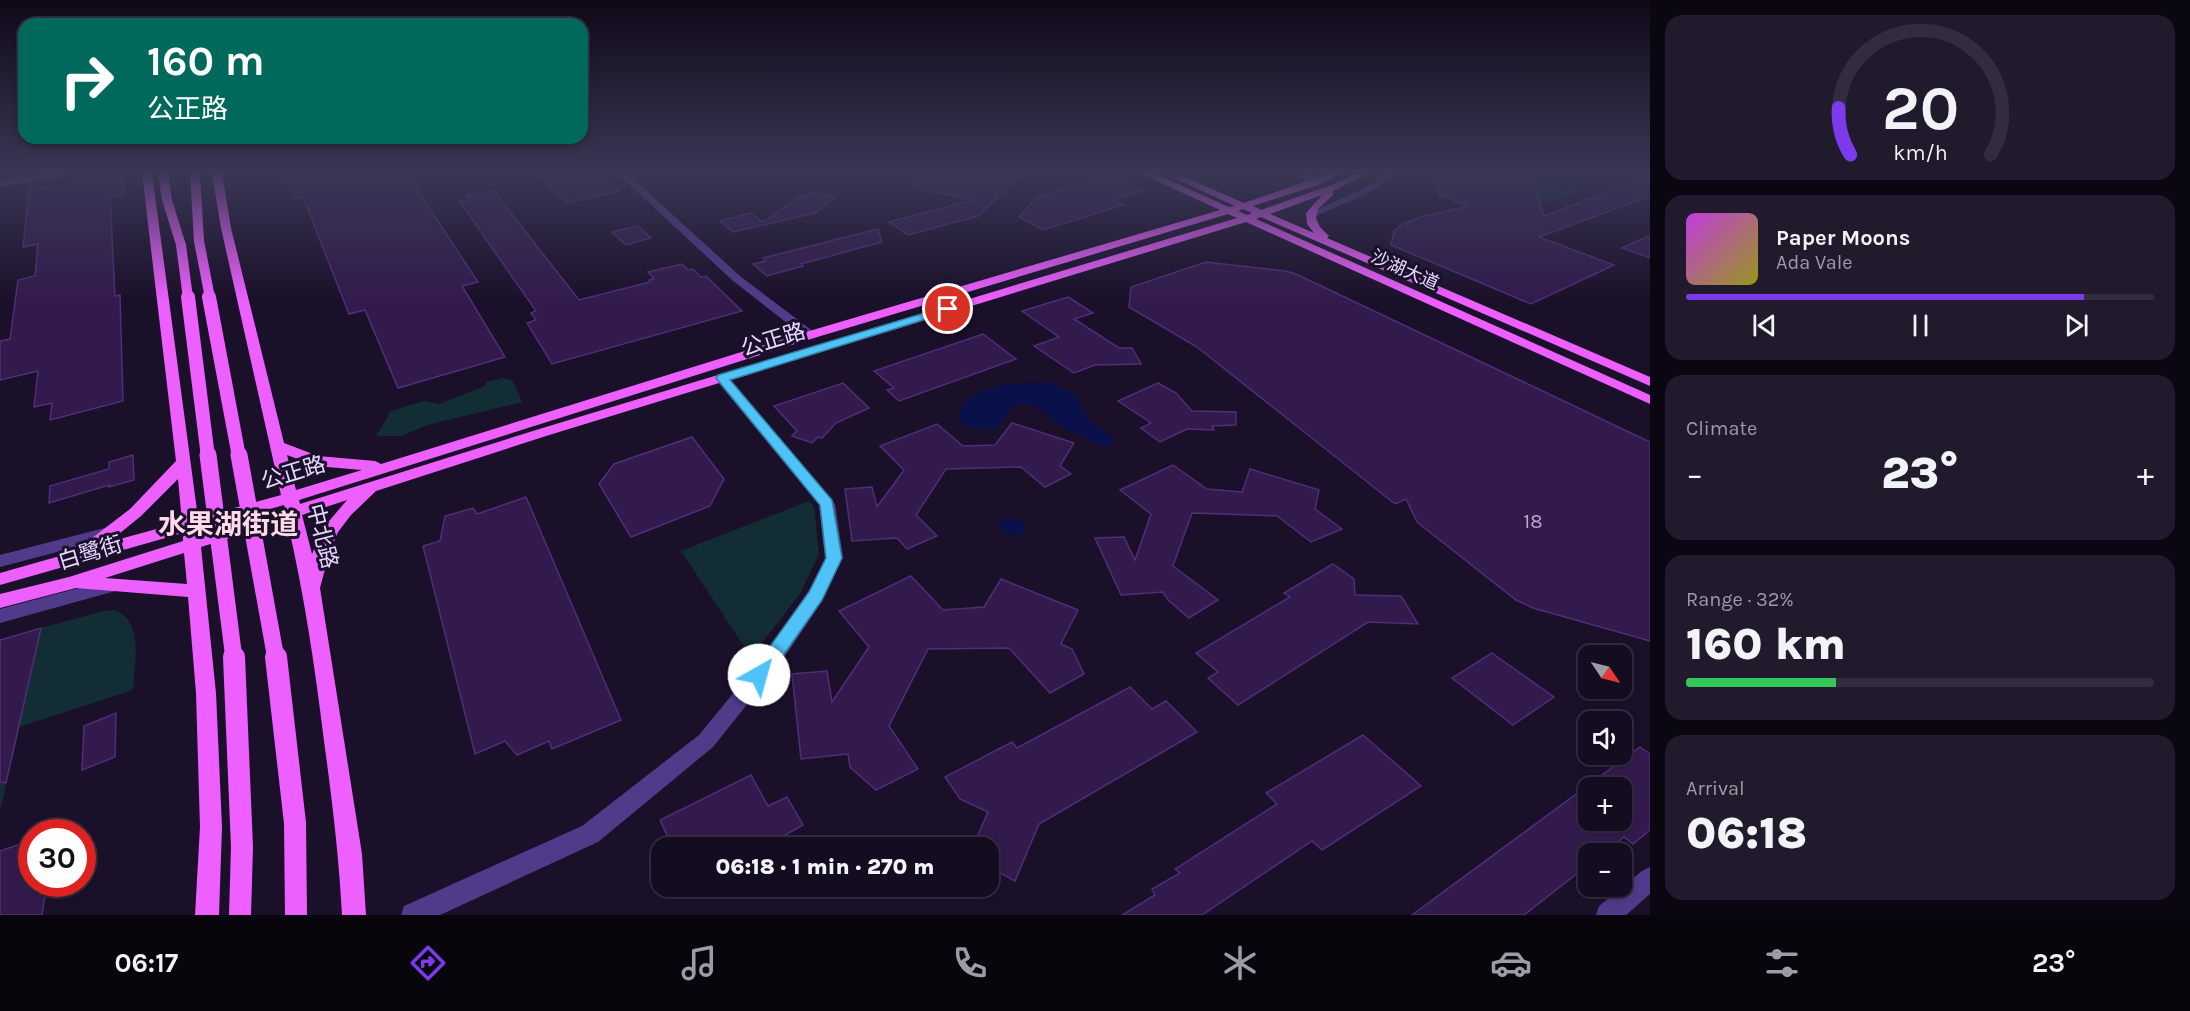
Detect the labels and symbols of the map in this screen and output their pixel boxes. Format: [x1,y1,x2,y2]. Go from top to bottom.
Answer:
street label: 沙湖大道 [1368,245,1442,295]
pin [922,283,973,334]
street label: 公正路 [738,318,809,362]
street label: 公正路 [258,451,329,495]
street label: 中北路 [301,501,343,571]
district label: 水果湖街道 [158,508,298,541]
house number: 18 [1524,510,1542,533]
street label: 白鹭街 [55,531,126,575]
position arrow [727,643,791,707]
north arrow [1578,645,1632,699]
speed limit sign: 30 [18,819,96,897]

